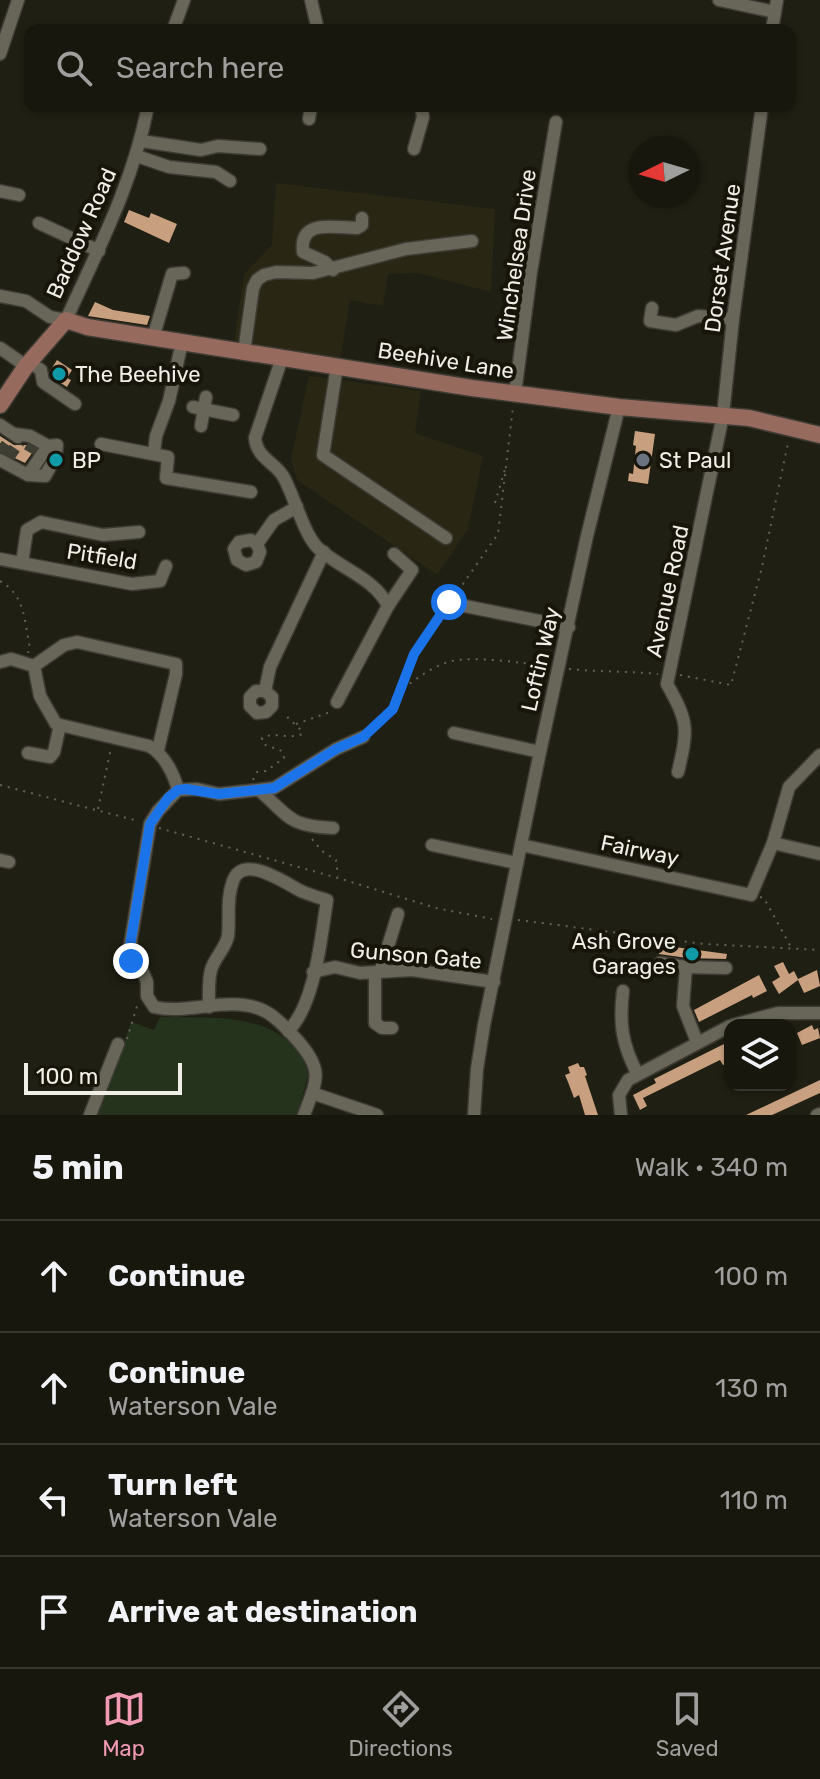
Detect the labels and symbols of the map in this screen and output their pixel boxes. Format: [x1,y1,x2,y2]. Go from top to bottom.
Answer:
north arrow [628,136,700,208]
street label: Baddow Road [41,164,122,303]
street label: Winchelsea Drive [491,167,542,343]
street label: Dorset Avenue [699,182,746,334]
street label: Beehive Lane [376,336,516,385]
place label: The Beehive [75,361,201,388]
marker: The Beehive [50,365,68,383]
place label: BP [72,447,101,474]
place label: St Paul [659,447,731,474]
marker: BP [47,451,65,469]
marker: St Paul [634,451,652,469]
street label: Avenue Road [640,522,695,660]
street label: Pitfield [65,538,139,575]
route start [431,584,467,620]
street label: Loftin Way [515,604,566,714]
street label: Fairway [598,829,682,872]
place label: Ash Grove Garages [572,928,676,980]
street label: Gunson Gate [349,936,483,975]
route end [113,943,149,979]
marker: Ash Grove Garages [683,945,701,963]
scale bar [24,1059,182,1095]

